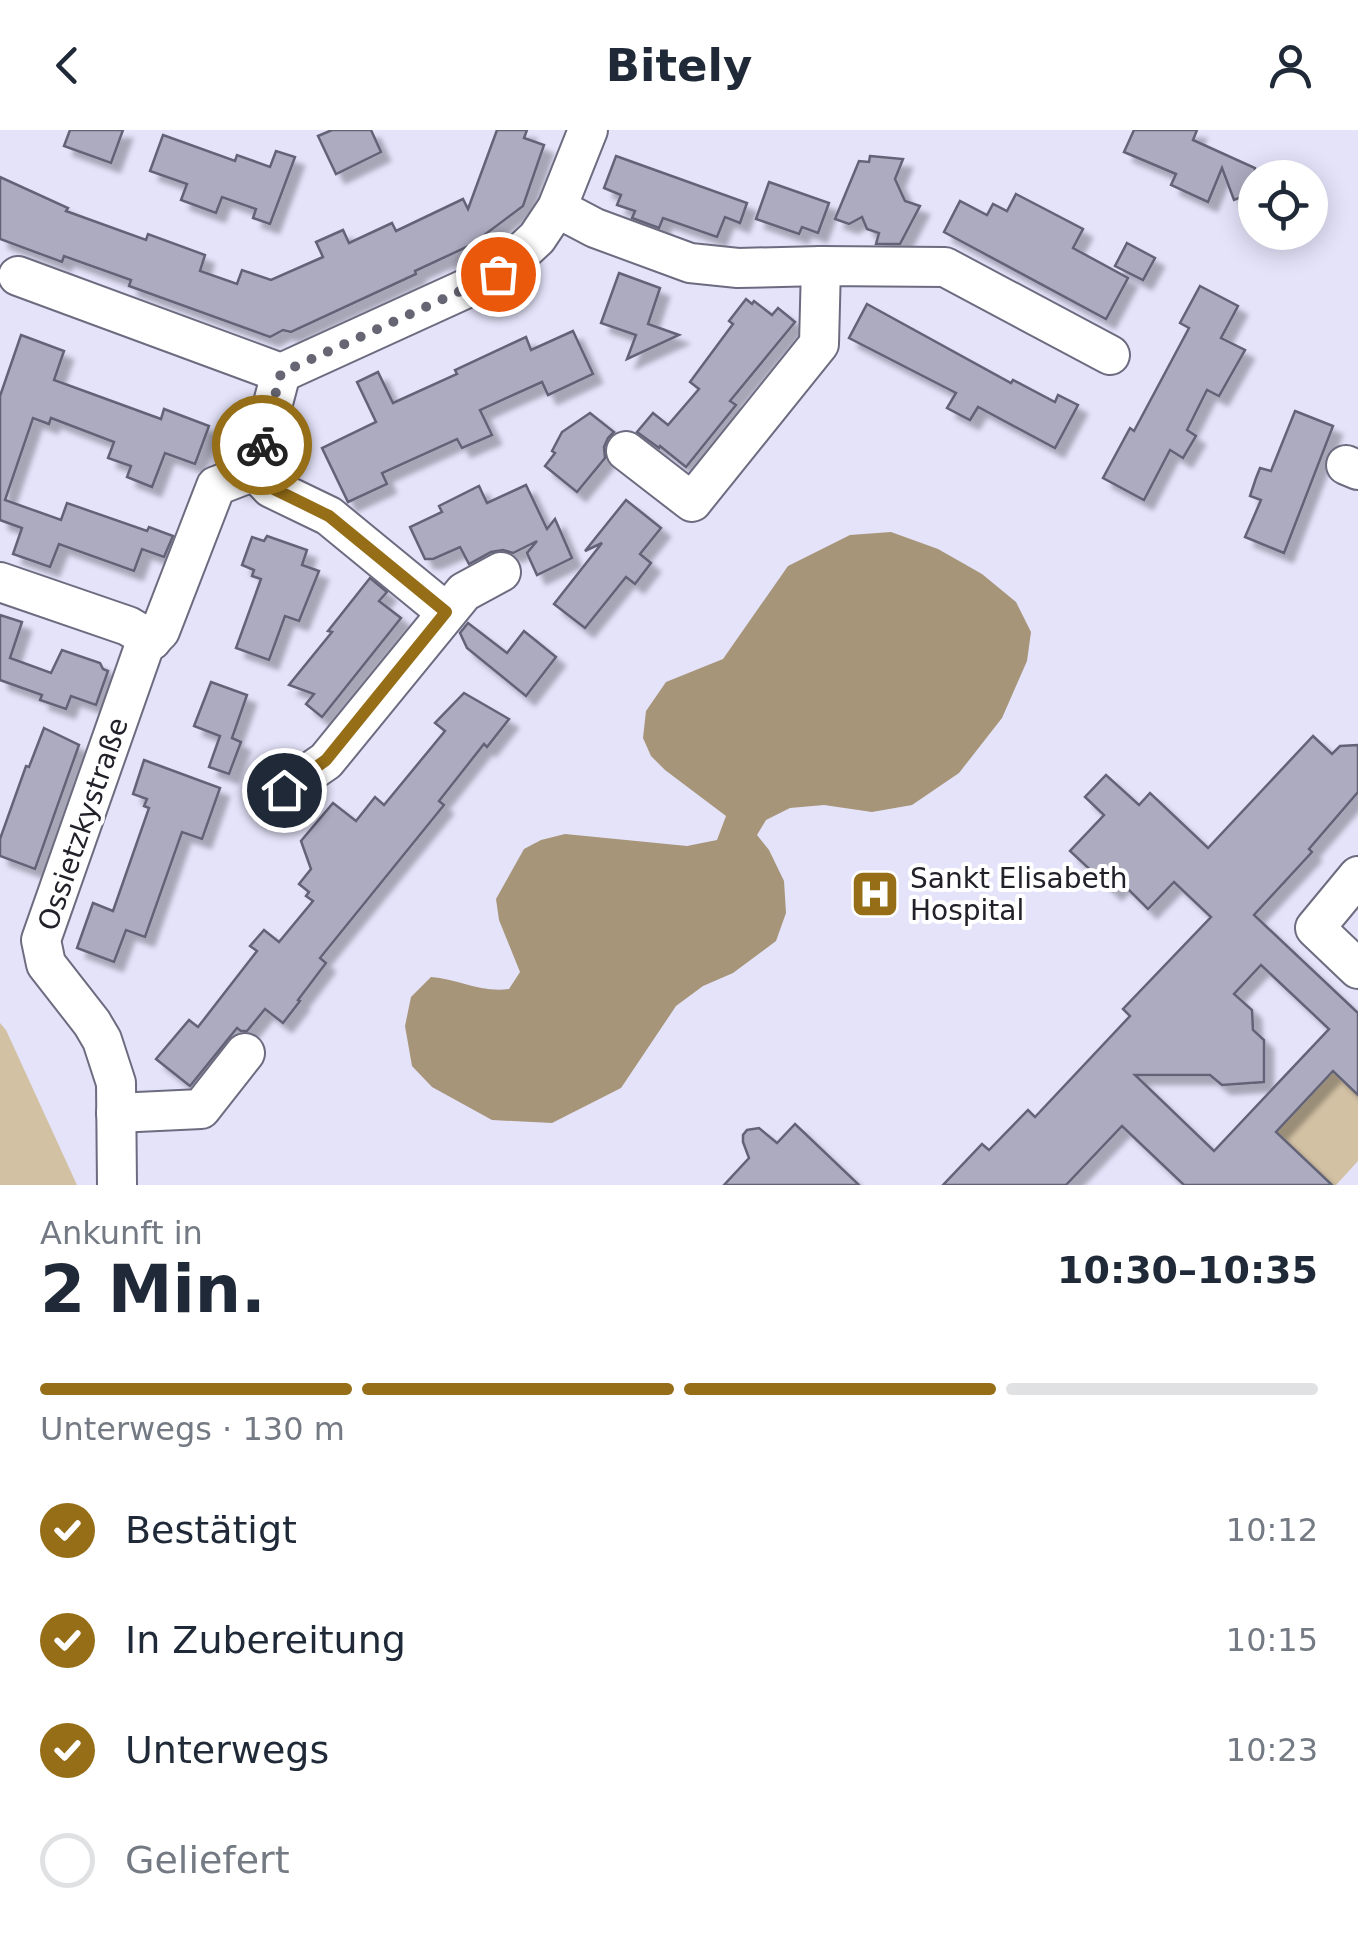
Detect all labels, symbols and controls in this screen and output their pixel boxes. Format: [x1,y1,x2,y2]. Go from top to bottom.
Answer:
icon: back [40,38,95,93]
icon: person [1263,38,1318,93]
text: Bitely [606,39,752,92]
map controls [1238,160,1328,250]
button: locate [1238,160,1328,250]
pin [456,232,541,317]
icon: bag [471,247,526,302]
courier [212,395,312,495]
icon: bike [235,418,290,473]
street label: Ossietzkystraße [31,713,135,935]
pin [242,748,327,833]
icon: home [257,763,312,818]
place label: Sankt Elisabeth Hospital [910,862,1128,927]
hospital icon: Sankt Elisabeth Hospital [849,868,901,920]
text: Ankunft in [40,1214,203,1252]
text: 10:30–10:35 [1057,1248,1318,1292]
text: 2 Min. [40,1252,266,1327]
text: Unterwegs · 130 m [40,1410,345,1448]
icon: check [40,1503,95,1558]
text: Bestätigt [125,1508,297,1552]
text: 10:12 [1226,1511,1318,1549]
icon: check [40,1613,95,1668]
text: In Zubereitung [125,1618,406,1662]
text: 10:15 [1226,1621,1318,1659]
icon: check [40,1723,95,1778]
text: Unterwegs [125,1728,329,1772]
text: 10:23 [1226,1731,1318,1769]
text: Geliefert [125,1838,290,1882]

